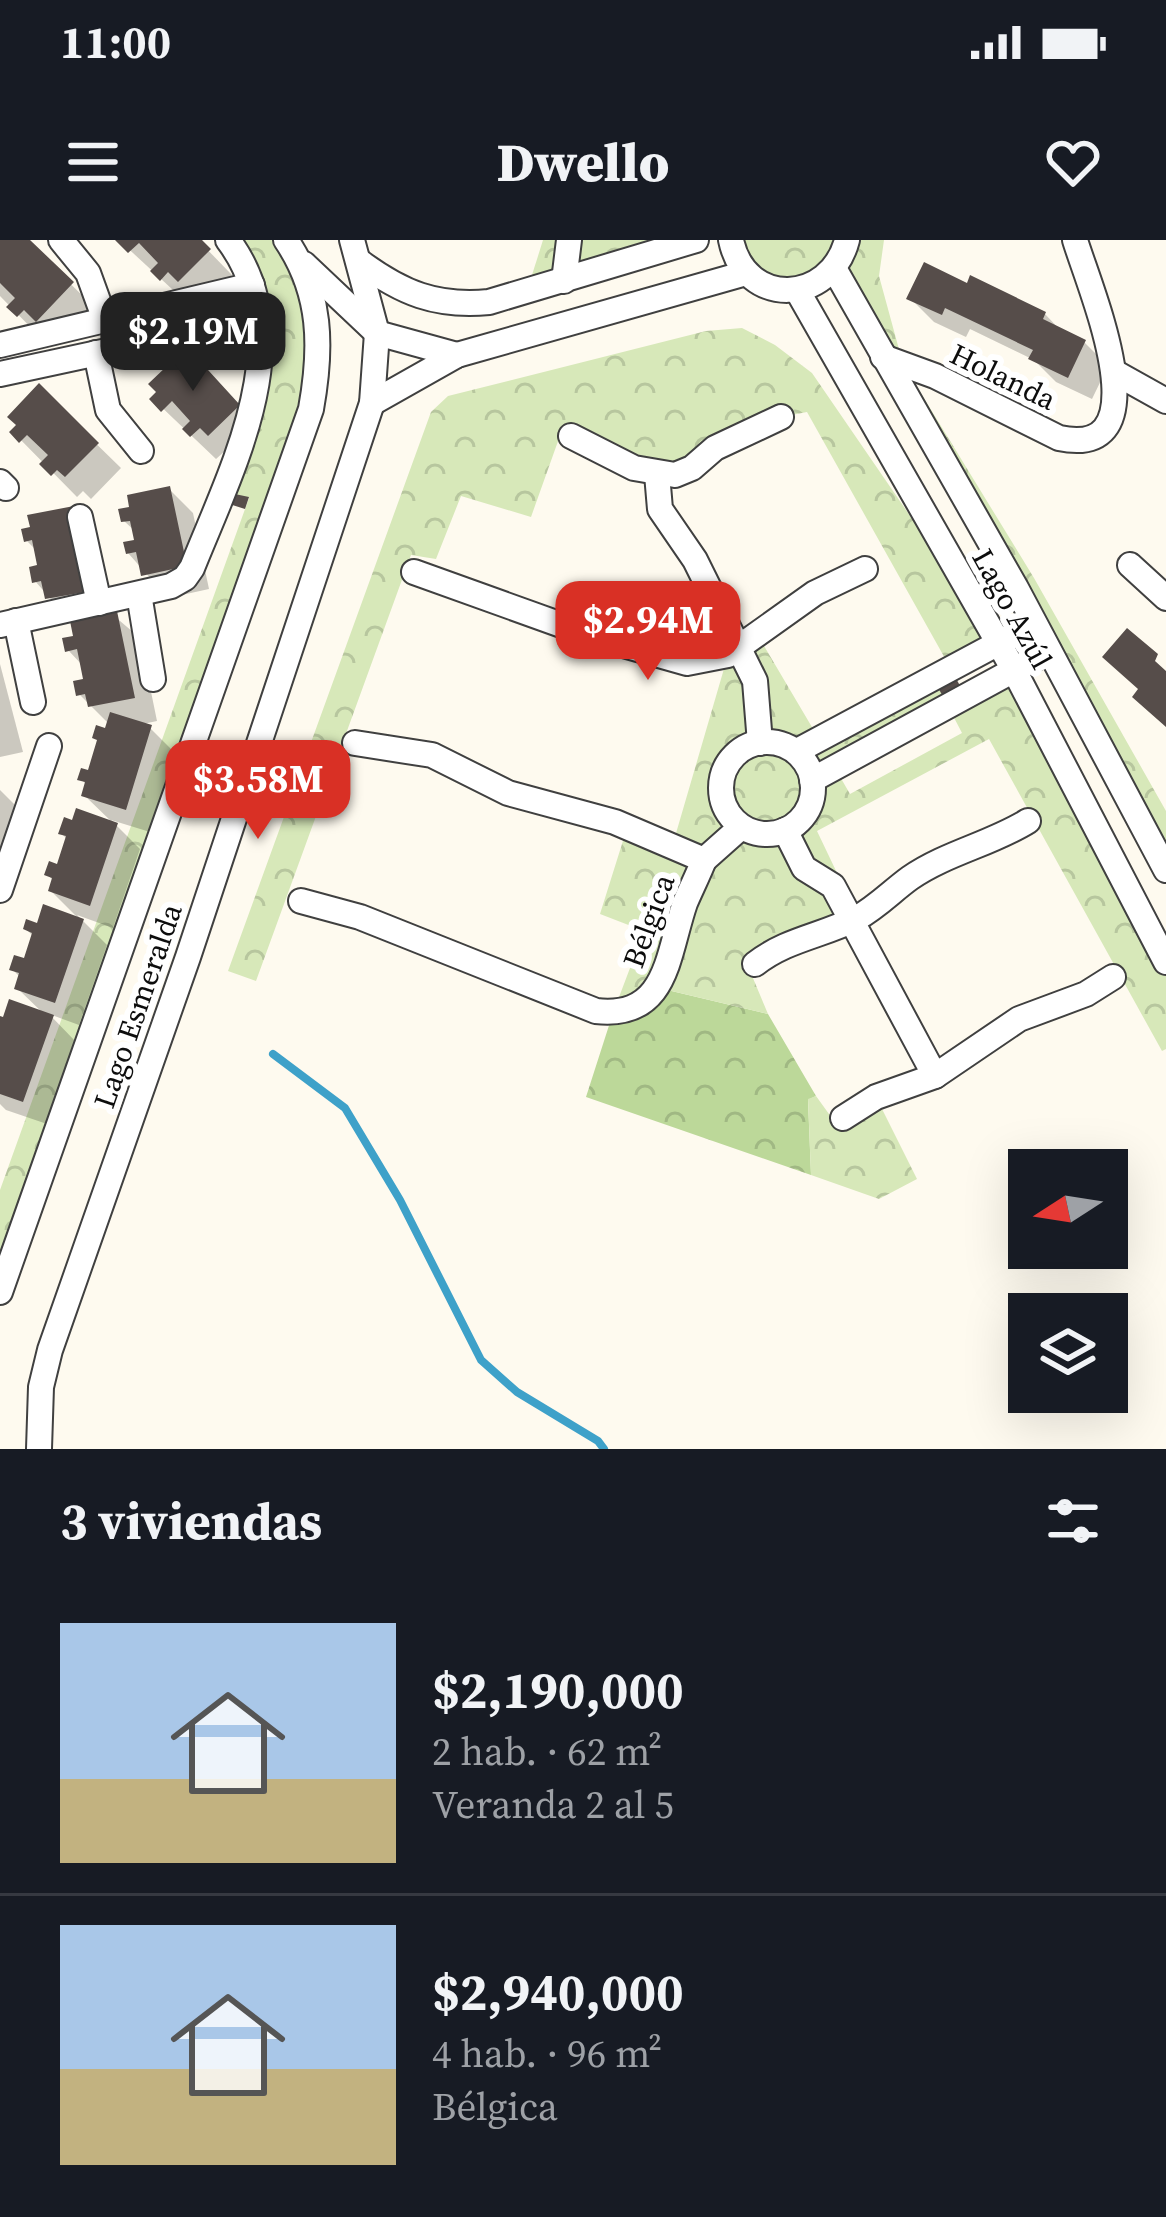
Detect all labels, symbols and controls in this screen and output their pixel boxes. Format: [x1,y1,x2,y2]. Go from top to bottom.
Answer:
text: 11:00 [60,11,171,73]
text: Dwello [497,125,669,199]
icon: menu [60,129,126,195]
icon: heart [1040,129,1106,195]
pin: $2.19M [95,292,291,394]
text: $2.19M [127,304,259,357]
street label: Holanda [943,333,1064,420]
street label: Lago Azúl [963,541,1062,676]
pin: $2.94M [550,581,746,683]
text: $2.94M [582,593,714,646]
pin: $3.58M [160,740,356,842]
text: $3.58M [192,752,324,805]
street label: Bélgica [613,868,685,973]
street label: Lago Esmeralda [83,898,192,1113]
north arrow [1008,1149,1128,1269]
map controls [1008,1149,1128,1413]
button: layers [1008,1293,1128,1413]
text: 3 viviendas [60,1486,322,1556]
icon: filters [1040,1488,1106,1554]
text: $2,190,000 [432,1655,684,1725]
icon: home [156,1671,300,1815]
text: 2 hab. · 62 m² [432,1725,662,1778]
text: Veranda 2 al 5 [432,1778,674,1831]
text: $2,940,000 [432,1957,684,2027]
icon: home [156,1973,300,2117]
text: 4 hab. · 96 m² [432,2027,662,2080]
text: Bélgica [432,2080,558,2133]

